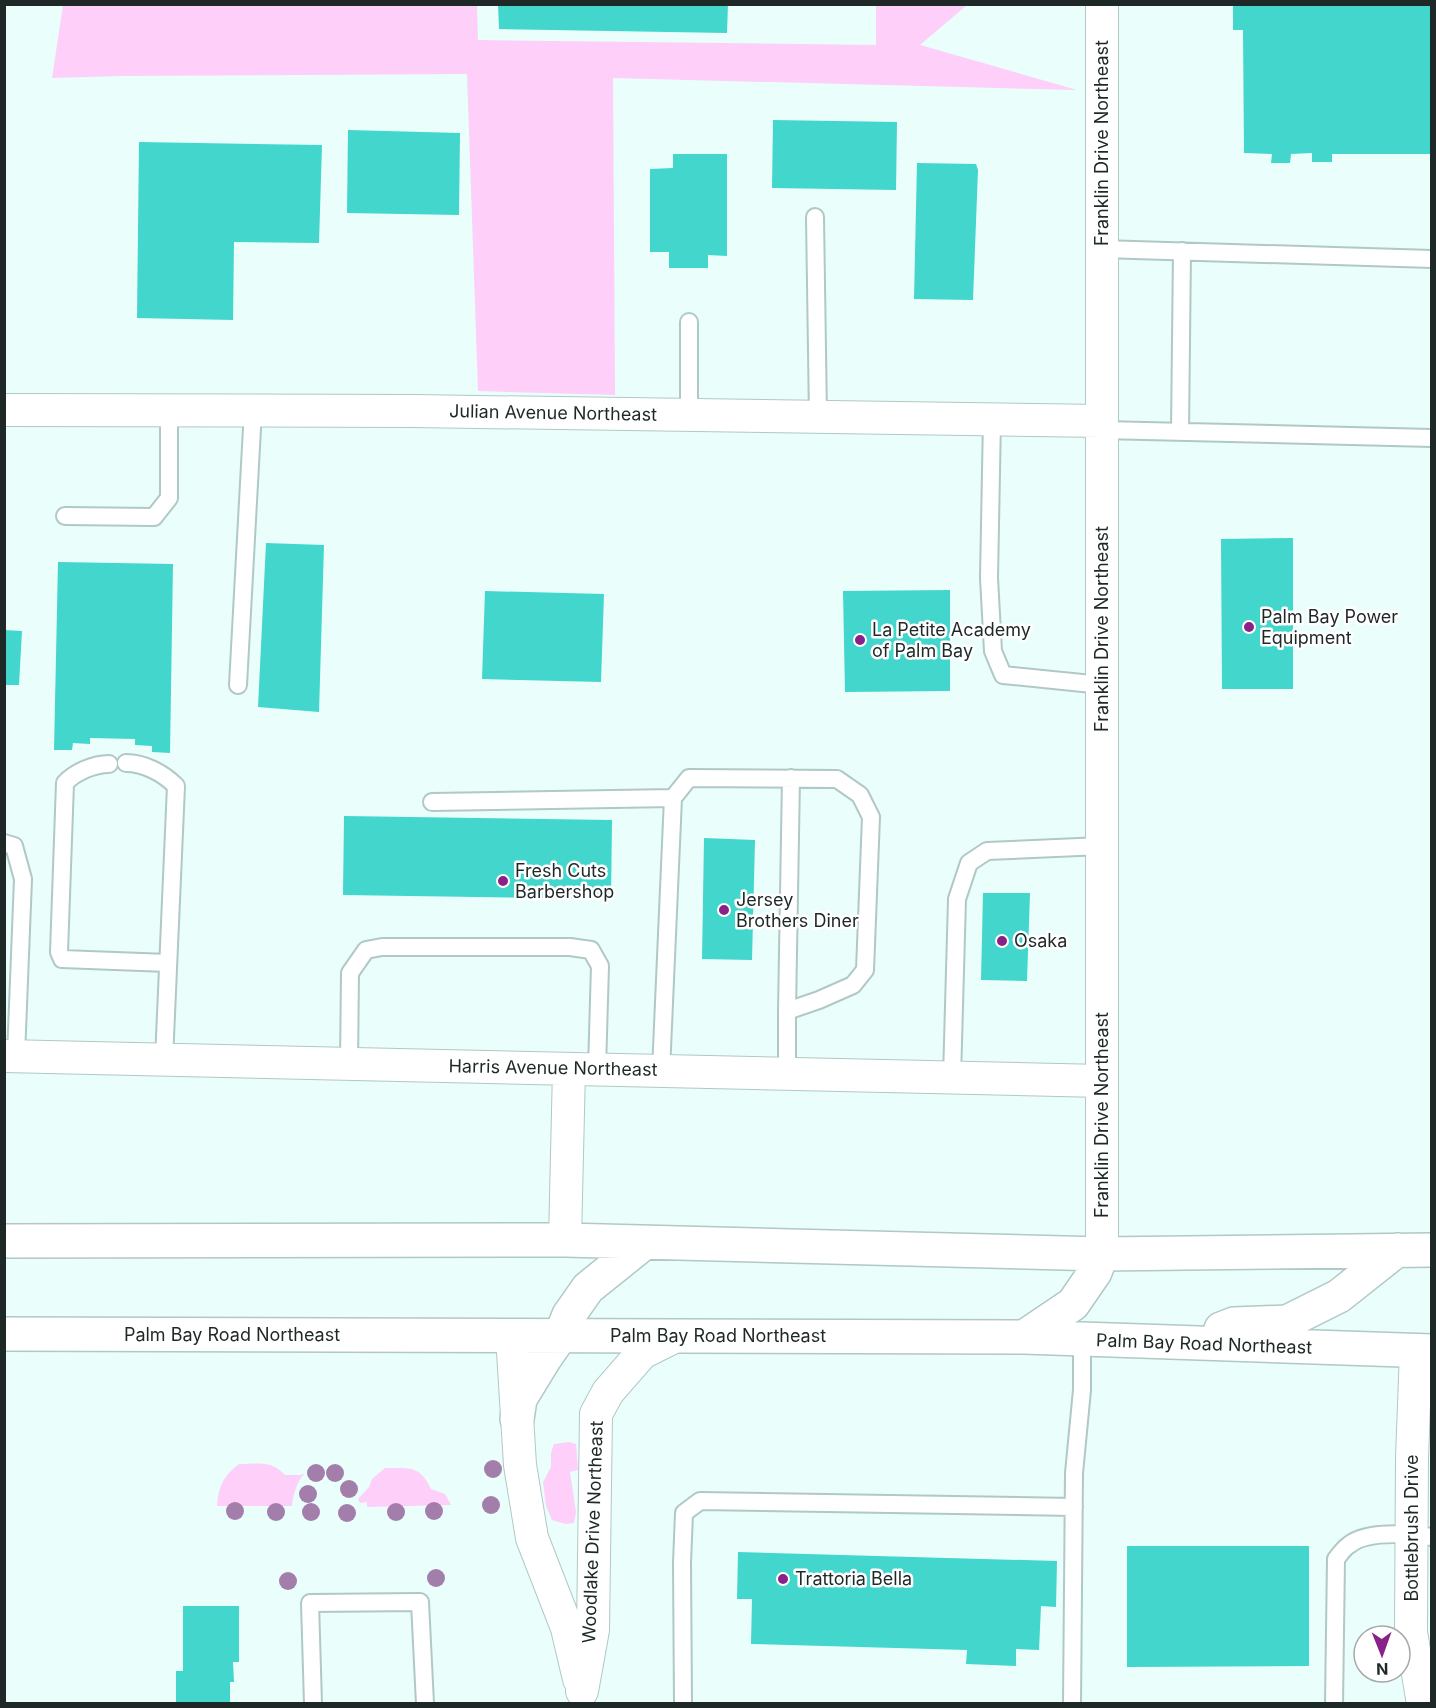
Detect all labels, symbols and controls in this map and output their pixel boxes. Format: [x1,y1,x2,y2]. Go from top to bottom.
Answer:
street label: Franklin Drive Northeast [1091,40,1112,246]
street label: Julian Avenue Northeast [449,400,657,425]
street label: Franklin Drive Northeast [1091,526,1112,732]
place label: Palm Bay Power Equipment [1261,606,1398,648]
place label: La Petite Academy of Palm Bay [872,619,1031,661]
marker: Palm Bay Power Equipment [1242,620,1256,634]
marker: La Petite Academy of Palm Bay [853,633,867,647]
place label: Fresh Cuts Barbershop [515,860,614,902]
marker: Fresh Cuts Barbershop [496,874,510,888]
place label: Jersey Brothers Diner [736,889,859,931]
marker: Jersey Brothers Diner [717,903,731,917]
place label: Osaka [1014,930,1067,951]
marker: Osaka [995,934,1009,948]
street label: Franklin Drive Northeast [1091,1012,1112,1218]
street label: Harris Avenue Northeast [448,1055,658,1080]
street label: Palm Bay Road Northeast [124,1324,340,1345]
street label: Palm Bay Road Northeast [610,1325,826,1346]
street label: Palm Bay Road Northeast [1096,1329,1313,1358]
street label: Woodlake Drive Northeast [578,1420,607,1644]
street label: Bottlebrush Drive [1401,1454,1422,1602]
place label: Trattoria Bella [795,1568,912,1589]
marker: Trattoria Bella [776,1572,790,1586]
north arrow [1352,1624,1412,1684]
text: N [1376,1659,1389,1679]

